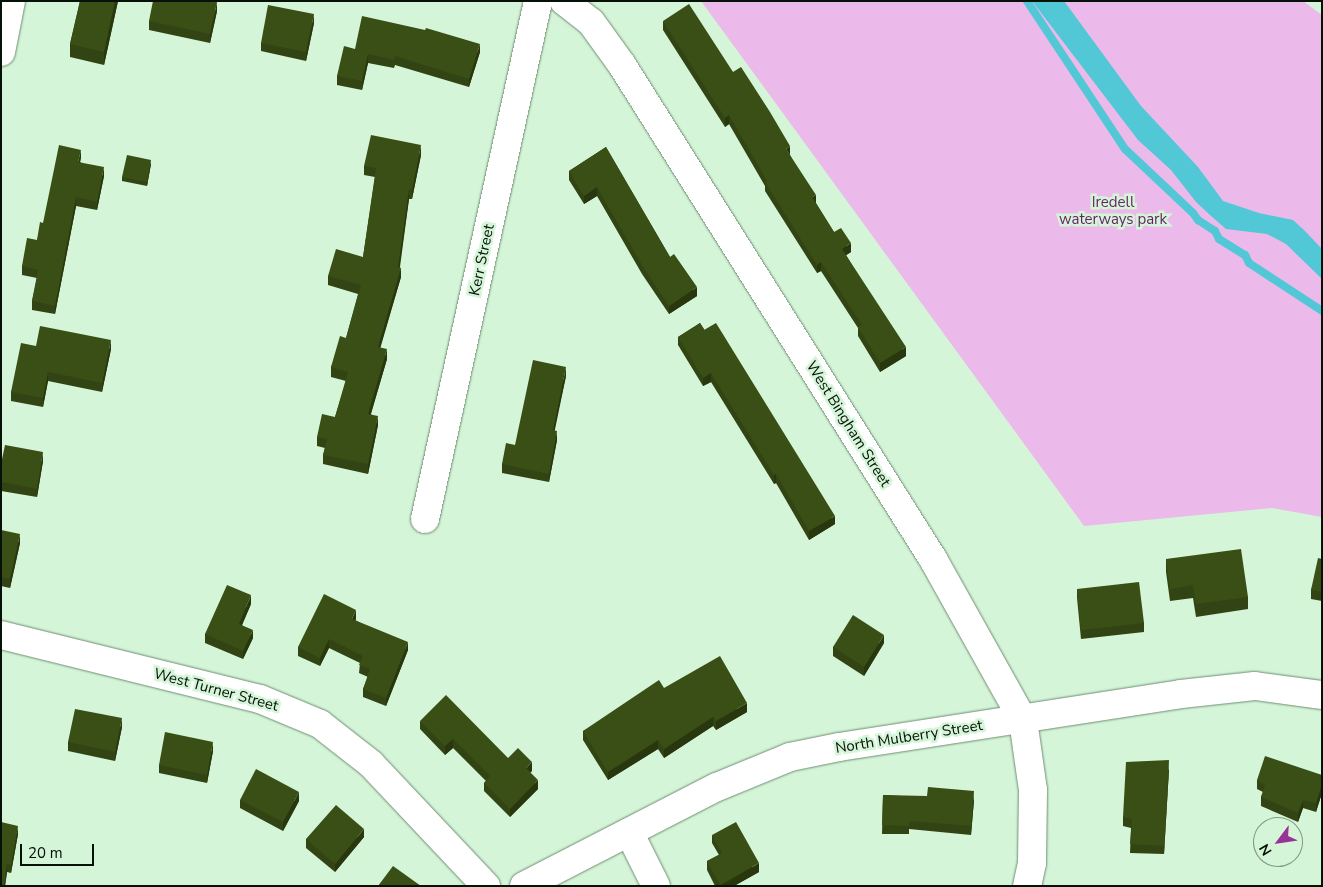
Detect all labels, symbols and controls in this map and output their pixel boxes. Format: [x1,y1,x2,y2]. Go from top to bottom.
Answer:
park label: Iredell waterways park [1059,193,1167,228]
street label: Kerr Street [466,223,498,297]
street label: West Bingham Street [802,358,894,490]
street label: West Turner Street [152,665,280,715]
street label: North Mulberry Street [834,716,984,758]
north arrow [1253,817,1303,867]
scale bar [22,834,96,866]
text: N [1255,840,1276,859]
text: 20 m [28,843,63,863]

